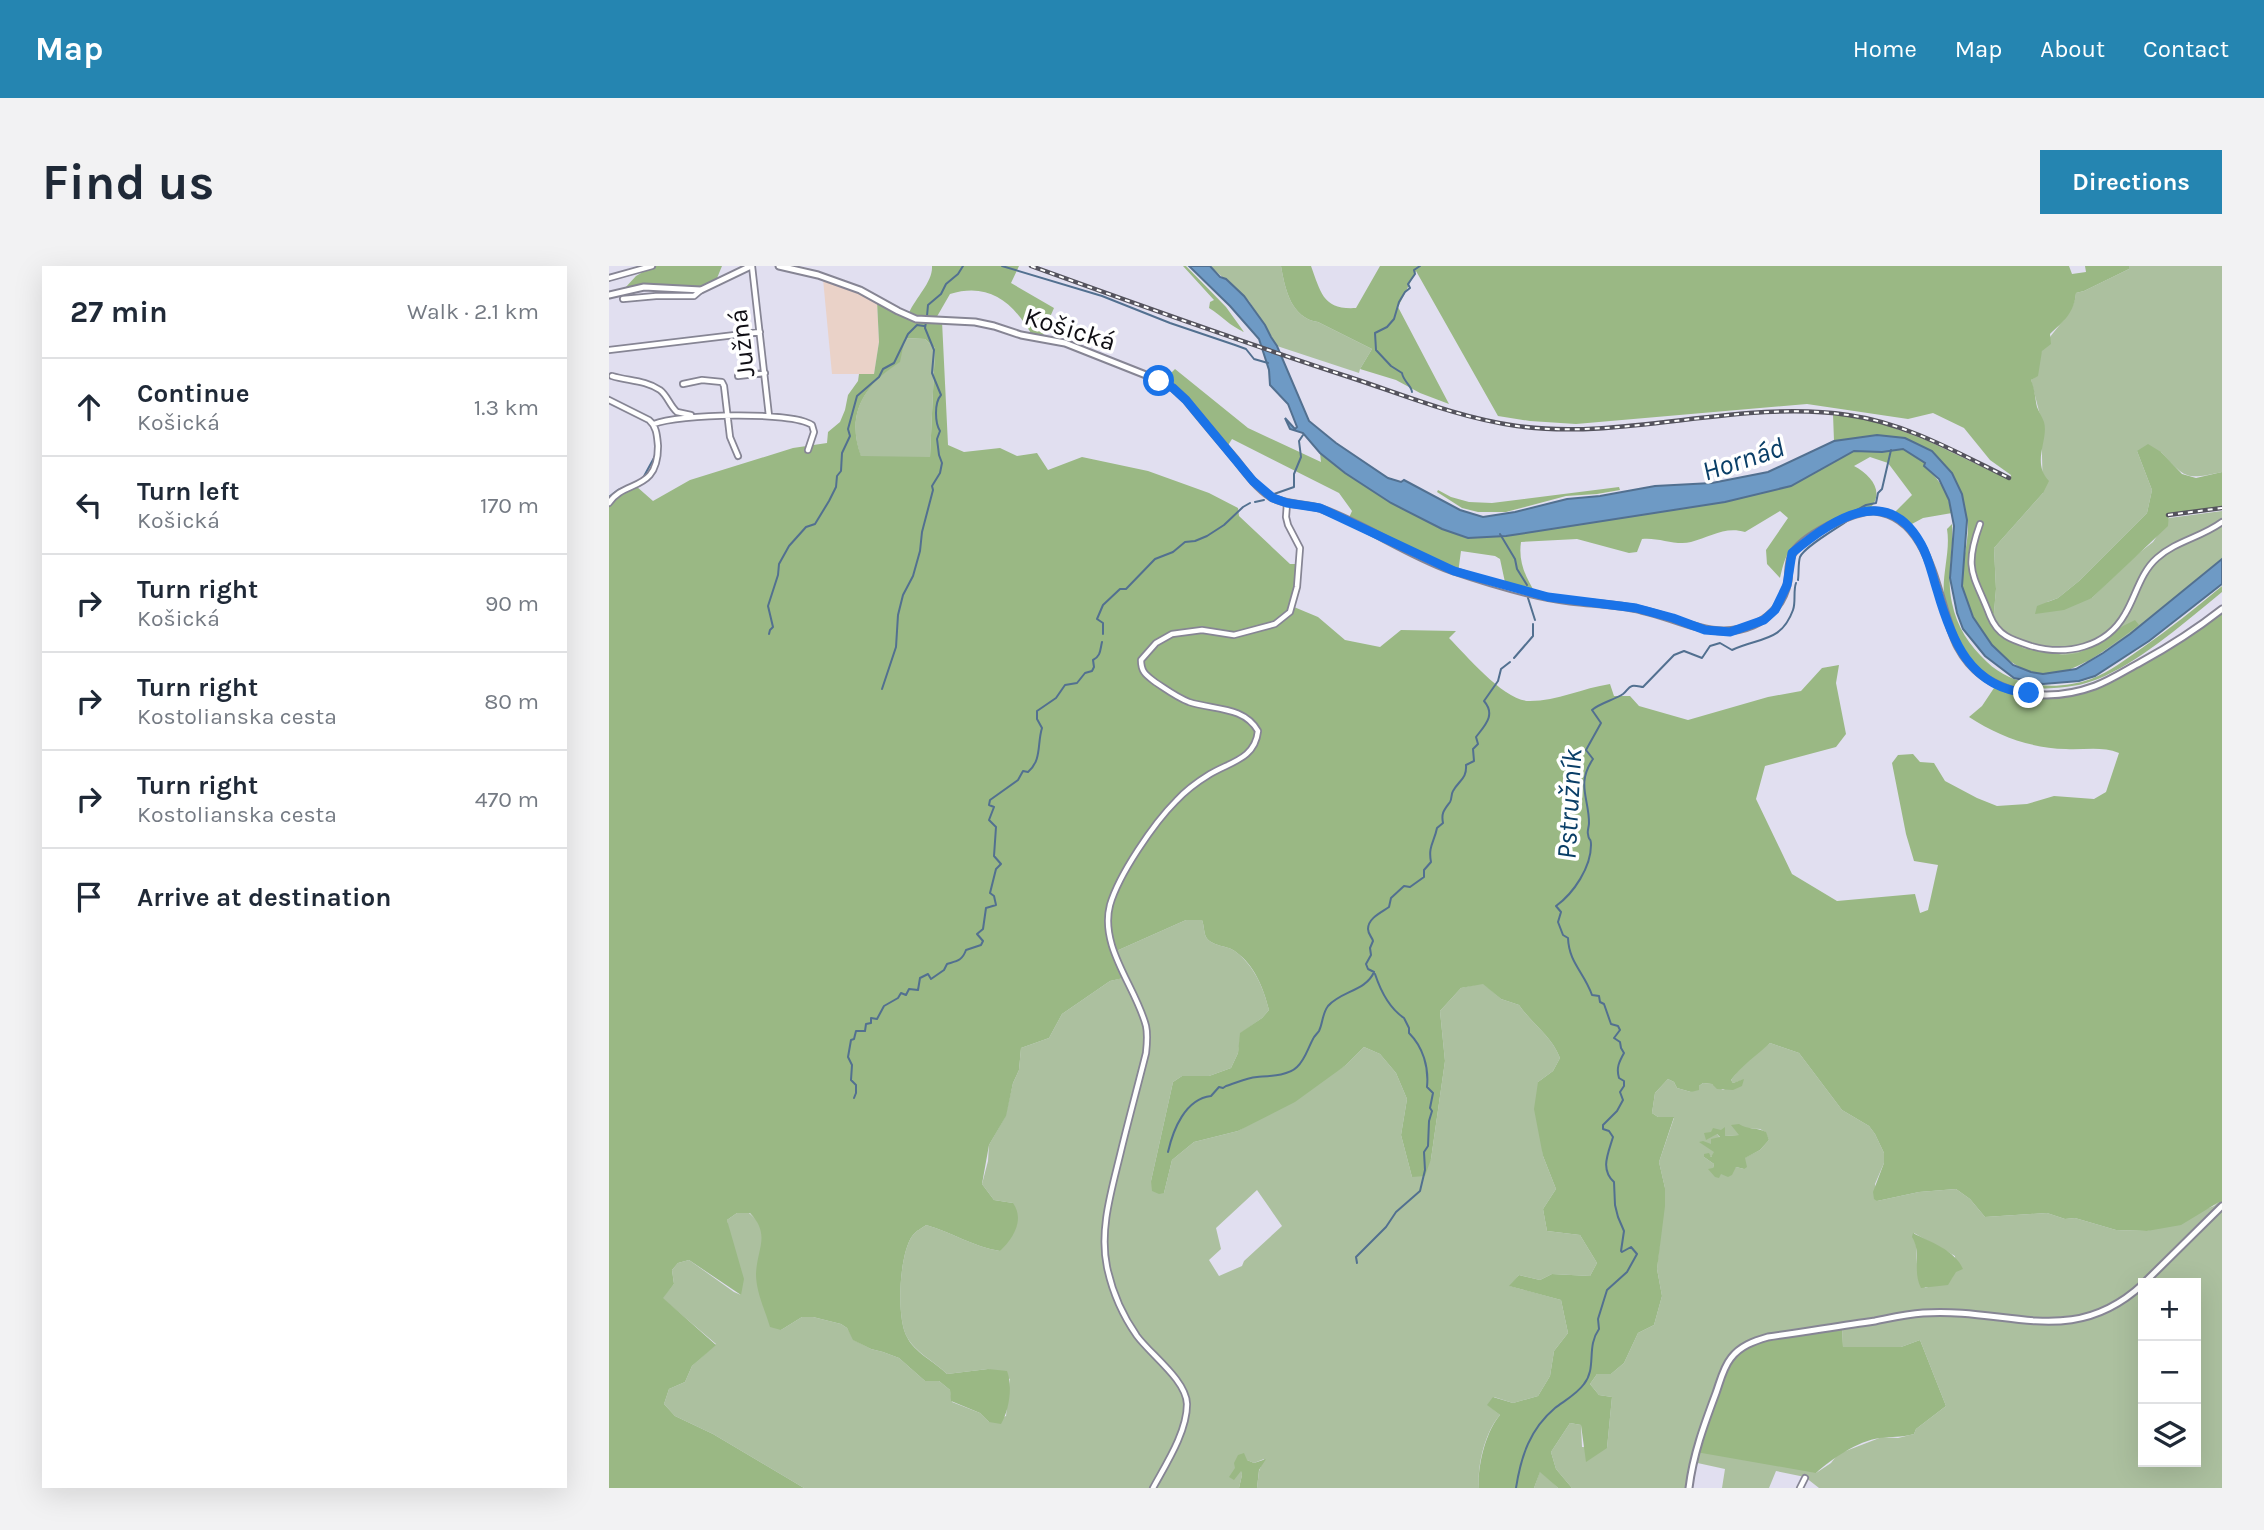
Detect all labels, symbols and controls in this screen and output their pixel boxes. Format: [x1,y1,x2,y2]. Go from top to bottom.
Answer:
text: Map [35,30,103,68]
text: Home [1853,35,1917,63]
text: Map [1955,35,2002,63]
text: About [2040,35,2105,63]
text: Contact [2143,35,2229,63]
button: Directions [2040,150,2222,214]
text: Find us [42,154,214,211]
text: 27 min [70,294,168,330]
text: Walk · 2.1 km [407,298,539,325]
street label: Košická [1021,300,1119,358]
street label: Južná [722,307,762,379]
route start [1143,365,1174,396]
text: Continue [137,378,249,409]
icon: ahead [70,388,108,426]
text: 1.3 km [474,394,539,421]
text: Košická [137,409,220,436]
water label: Hornád [1698,430,1788,488]
text: Turn left [137,476,239,507]
icon: left [70,486,108,524]
text: 170 m [480,492,539,519]
text: Košická [137,507,220,534]
text: Turn right [137,574,258,605]
icon: right [70,584,108,622]
text: 90 m [485,590,539,617]
text: Košická [137,605,220,632]
text: Turn right [137,672,258,703]
route end [2013,677,2044,708]
icon: right [70,682,108,720]
text: 80 m [484,688,539,715]
text: Kostolianska cesta [137,703,337,730]
water label: Pstružník [1550,747,1588,860]
text: Turn right [137,770,258,801]
icon: right [70,780,108,818]
text: 470 m [475,786,539,813]
text: Kostolianska cesta [137,801,337,828]
icon: arrive [70,878,108,916]
text: Arrive at destination [137,882,391,913]
map controls [2138,1278,2201,1467]
button: + [2138,1278,2201,1341]
button: − [2138,1341,2201,1404]
button: layers [2138,1404,2201,1467]

